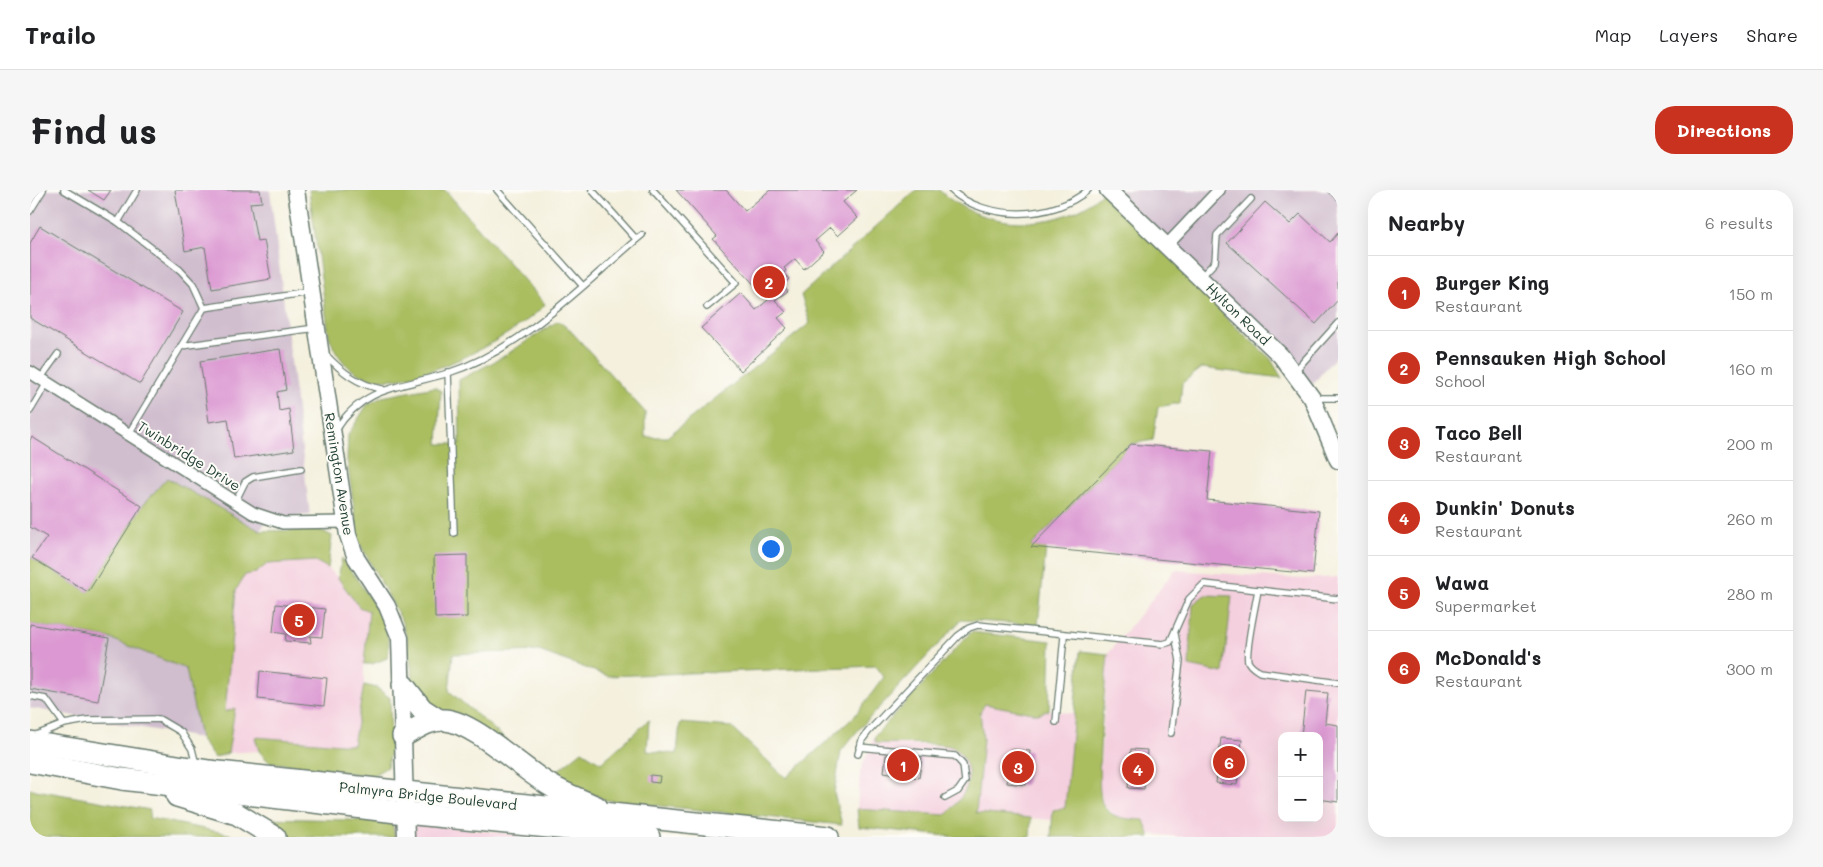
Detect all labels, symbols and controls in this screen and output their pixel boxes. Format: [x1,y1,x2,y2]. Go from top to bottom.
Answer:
text: Trailo [25,19,96,50]
text: Map [1595,23,1631,47]
text: Layers [1659,23,1718,47]
text: Share [1746,23,1798,47]
button: Directions [1655,106,1793,154]
text: Find us [30,107,157,153]
text: Nearby [1388,209,1465,236]
text: 6 results [1705,212,1773,233]
pin: 2 [753,263,785,301]
text: Burger King [1435,270,1549,295]
street label: Hylton Road [1202,278,1275,349]
text: 1 [1400,283,1408,304]
text: 150 m [1729,283,1773,304]
text: Restaurant [1435,295,1523,316]
text: Pennsauken High School [1435,345,1666,370]
text: 2 [1400,358,1408,379]
text: 160 m [1728,358,1773,379]
text: School [1435,370,1485,391]
street label: Remington Avenue [320,411,359,537]
street label: Twinbridge Drive [134,416,244,495]
text: Taco Bell [1435,420,1522,445]
text: 3 [1399,433,1409,454]
text: 200 m [1726,433,1773,454]
text: Restaurant [1435,445,1523,466]
text: Dunkin' Donuts [1435,495,1575,520]
text: 4 [1399,508,1409,529]
text: 260 m [1727,508,1773,529]
text: Restaurant [1435,520,1523,541]
your location [758,536,784,562]
text: Wawa [1435,570,1489,595]
text: 5 [1399,583,1409,604]
text: 280 m [1727,583,1773,604]
text: Supermarket [1435,595,1537,616]
pin: 5 [283,601,315,639]
text: McDonald's [1435,645,1541,670]
text: 6 [1399,658,1409,679]
text: 300 m [1726,658,1773,679]
text: Restaurant [1435,670,1523,691]
map controls [1278,732,1323,822]
button: + [1278,732,1323,777]
pin: 6 [1213,743,1245,781]
pin: 1 [887,746,919,784]
pin: 3 [1002,748,1034,786]
pin: 4 [1122,750,1154,788]
street label: Palmyra Bridge Boulevard [338,777,518,814]
button: − [1278,777,1323,822]

